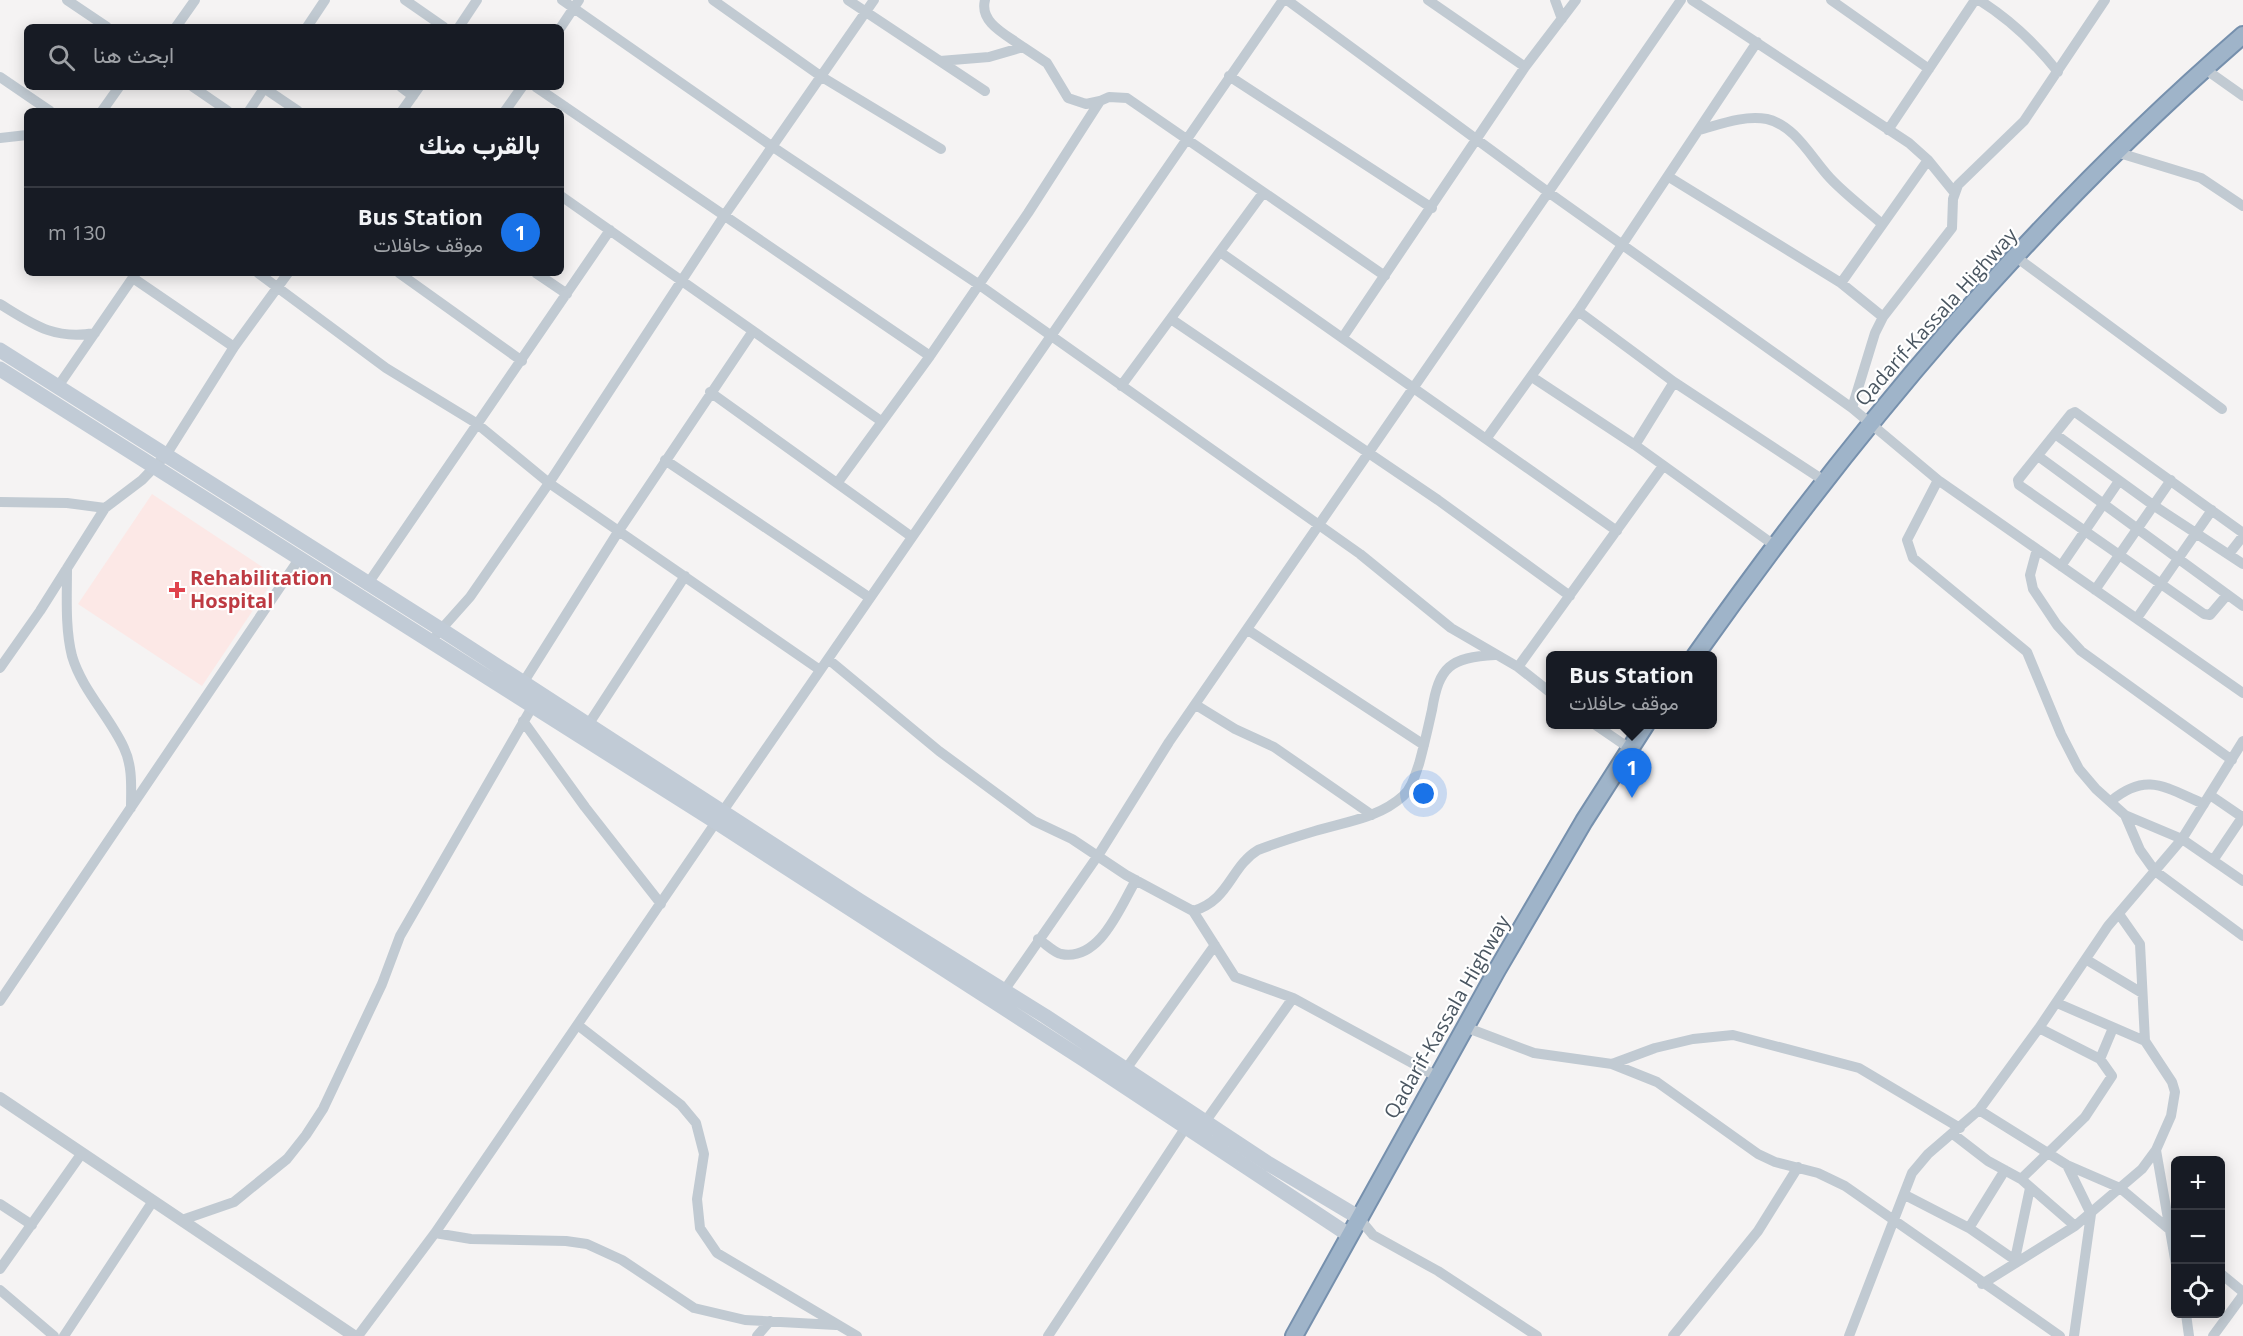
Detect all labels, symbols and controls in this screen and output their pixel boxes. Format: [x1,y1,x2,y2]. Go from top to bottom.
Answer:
search box [24,24,564,90]
text: ابحث هنا [93,39,174,69]
icon: search [45,41,78,74]
text: بالقرب منك [419,126,540,162]
text: Bus Station [358,201,483,231]
text: 130 m [48,219,106,246]
text: 1 [515,219,526,246]
street label: Qadarif-Kassala Highway [1848,221,2024,411]
text: موقف حافلات [373,231,483,258]
place label: Rehabilitation Hospital [190,564,332,614]
marker: Rehabilitation Hospital [168,581,186,599]
popup [1546,651,1717,729]
text: Bus Station [1569,659,1694,689]
text: موقف حافلات [1569,689,1679,716]
pin: 1 [1612,748,1652,798]
your location [1409,779,1438,808]
street label: Qadarif-Kassala Highway [1377,909,1516,1123]
map controls [2171,1156,2225,1318]
button: + [2171,1156,2225,1210]
button: − [2171,1210,2225,1264]
button: locate [2171,1264,2225,1318]

